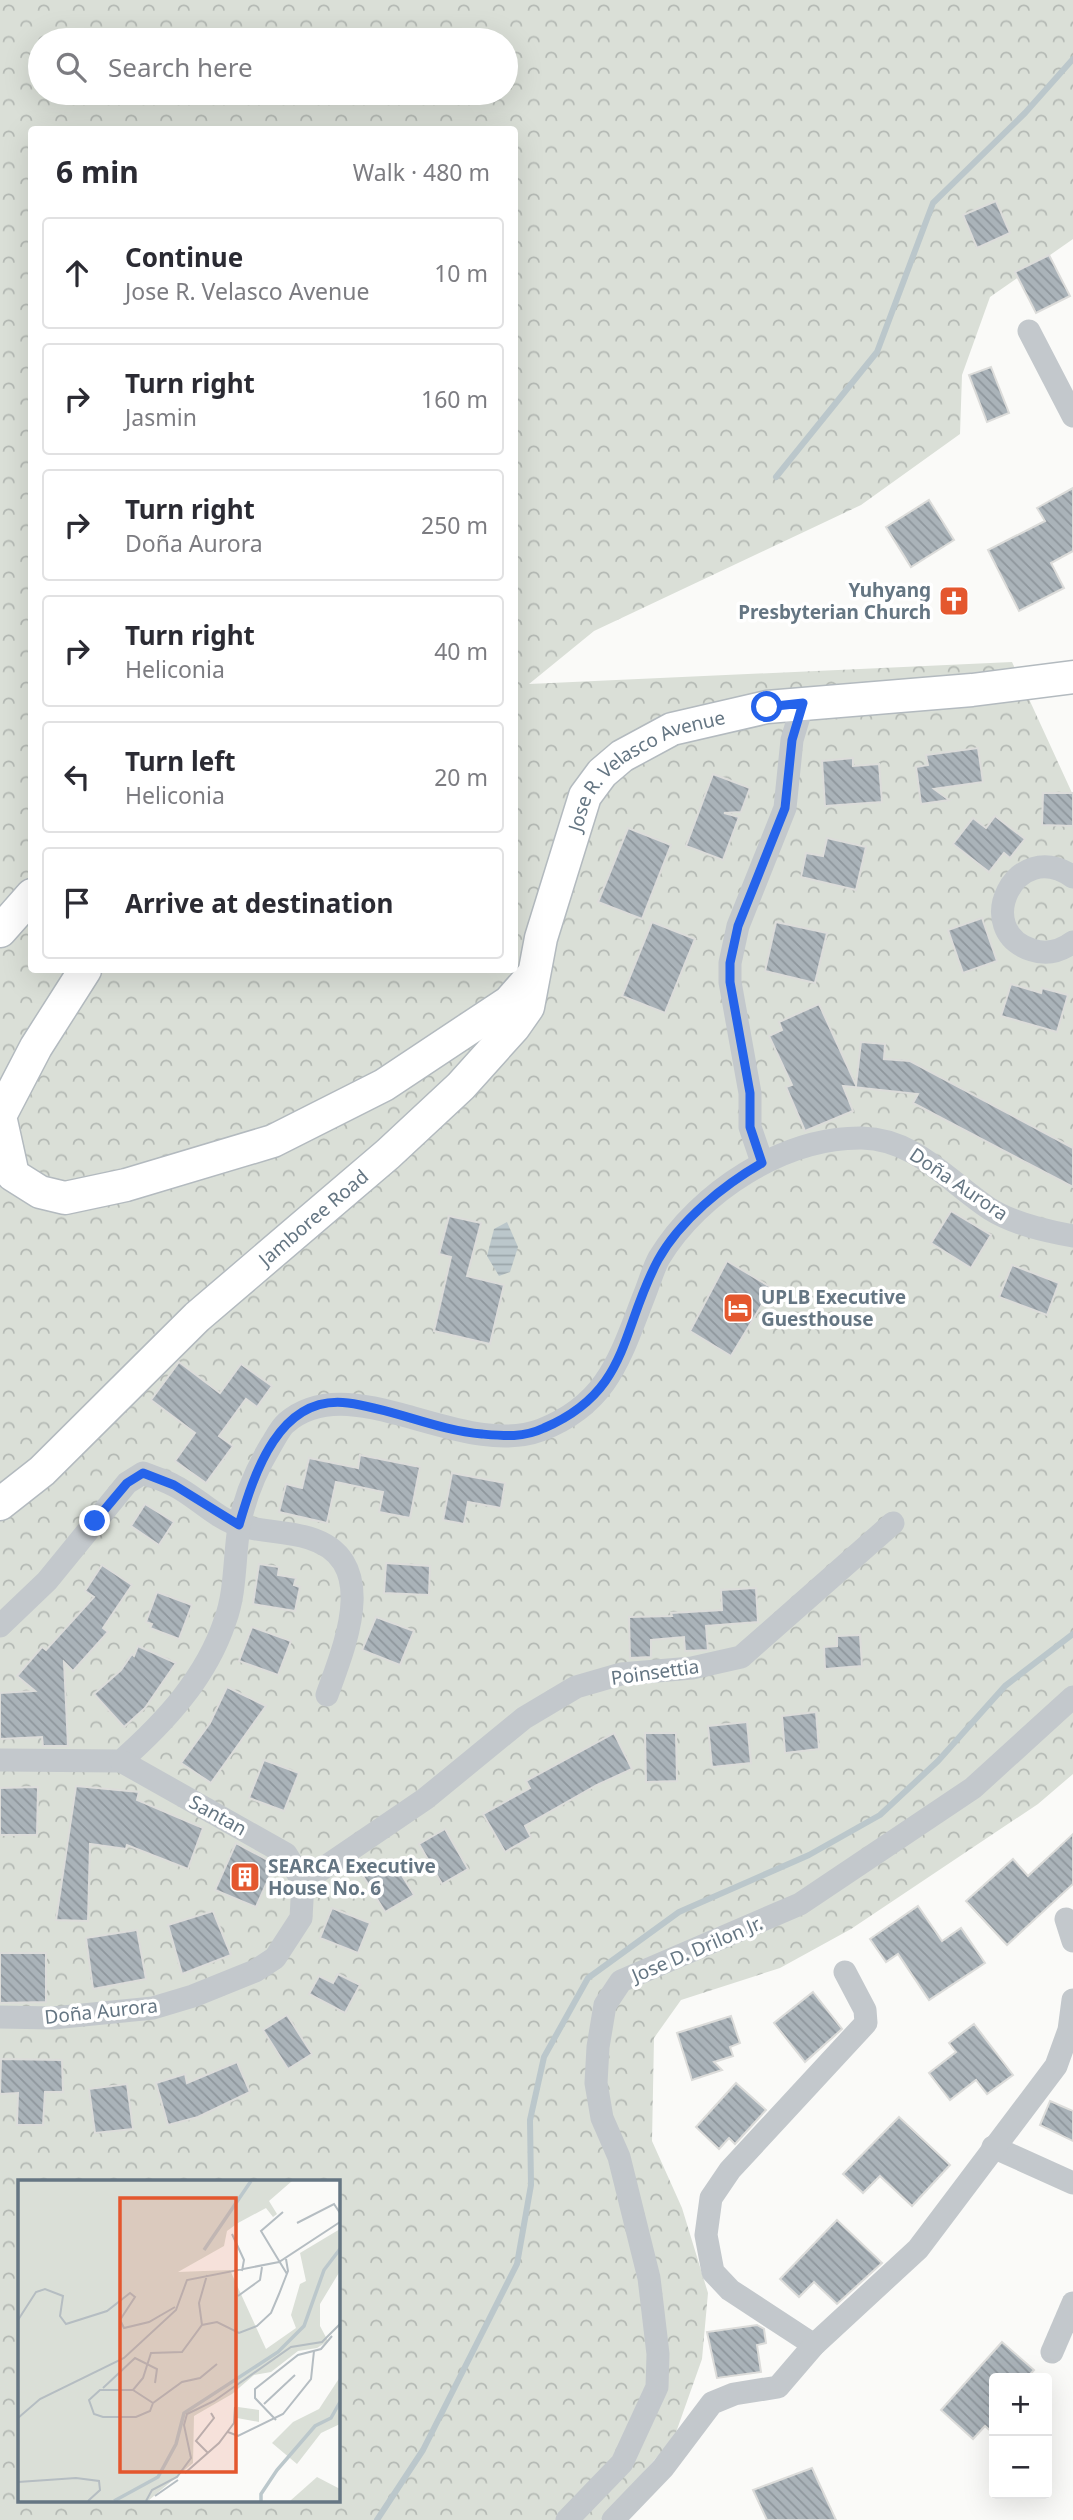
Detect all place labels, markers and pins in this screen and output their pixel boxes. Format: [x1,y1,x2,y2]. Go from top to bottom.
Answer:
place label: Yuhyang Presbyterian Church [738,577,931,625]
church icon: Yuhyang Presbyterian Church [937,584,971,618]
place label: UPLB Executive Guesthouse [761,1284,906,1332]
hotel icon: UPLB Executive Guesthouse [721,1291,755,1325]
place label: SEARCA Executive House No. 6 [268,1853,436,1901]
building icon: SEARCA Executive House No. 6 [228,1860,262,1894]

